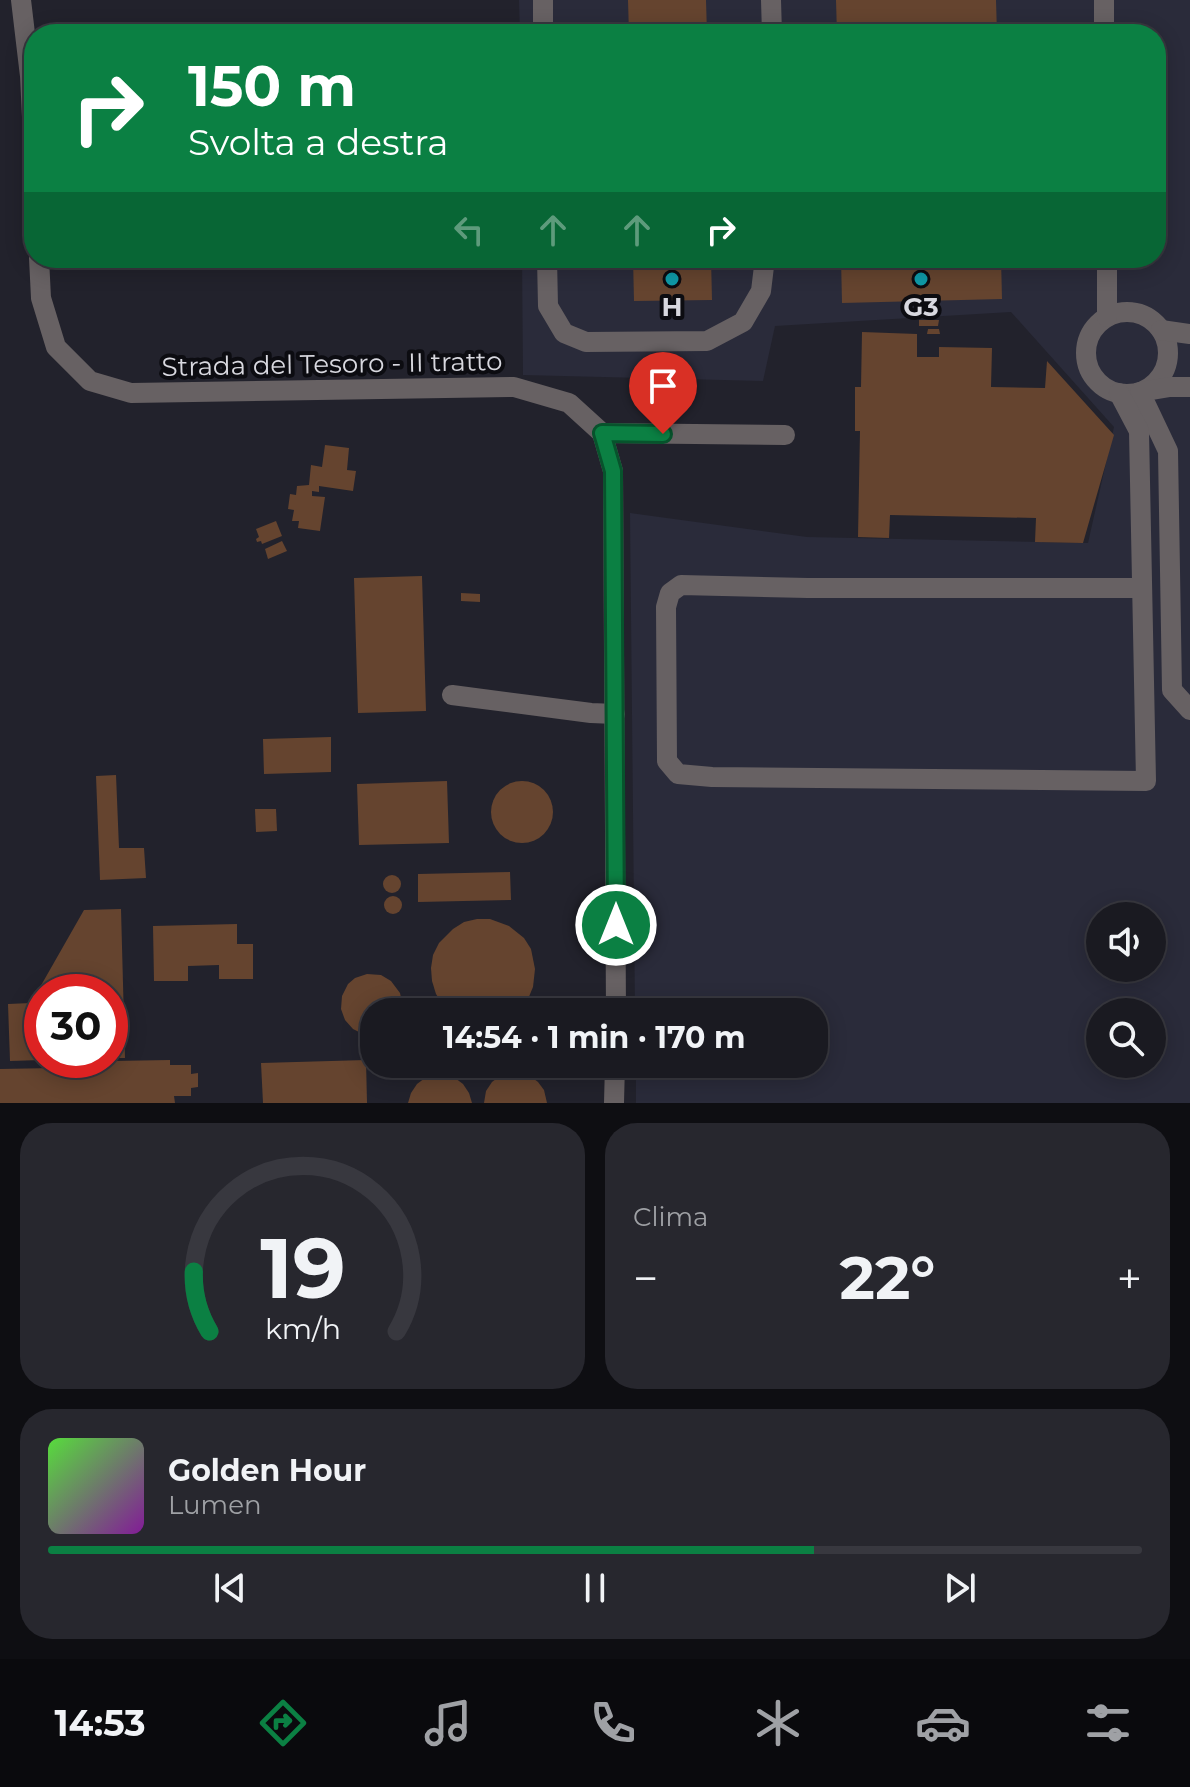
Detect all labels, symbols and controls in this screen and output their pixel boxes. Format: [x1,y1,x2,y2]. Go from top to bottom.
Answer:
text: 150 m [188,52,356,120]
icon: right [56,56,160,160]
text: Svolta a destra [188,120,448,164]
icon: left [447,208,491,252]
icon: ahead [531,208,575,252]
icon: ahead [615,208,659,252]
icon: right [699,208,743,252]
marker: H [663,270,681,288]
marker: G3 [912,270,930,288]
place label: H [661,291,683,323]
place label: G3 [903,291,939,323]
street label: Strada del Tesoro - II tratto [161,345,503,383]
pin [629,352,697,434]
icon: arrive [641,364,685,408]
position arrow [574,883,658,967]
map controls [1086,902,1166,1078]
button: sound [1086,902,1166,982]
speed limit sign: 30 [24,974,128,1078]
button: search [1086,998,1166,1078]
text: 14:54 · 1 min · 170 m [443,1019,745,1056]
text: Clima [633,1201,708,1233]
text: 19 [260,1217,345,1319]
text: 22° [840,1241,935,1314]
text: − [633,1251,658,1305]
text: + [1117,1251,1142,1305]
text: km/h [264,1311,341,1346]
text: Golden Hour [168,1452,366,1489]
text: Lumen [168,1489,261,1521]
icon: previous [208,1566,252,1610]
icon: pause [573,1566,617,1610]
icon: next [938,1566,982,1610]
icon: directions [255,1695,311,1751]
icon: music [420,1695,476,1751]
icon: phone [585,1695,641,1751]
icon: climate [750,1695,806,1751]
icon: car [915,1695,971,1751]
icon: filters [1080,1695,1136,1751]
text: 14:53 [54,1701,146,1745]

